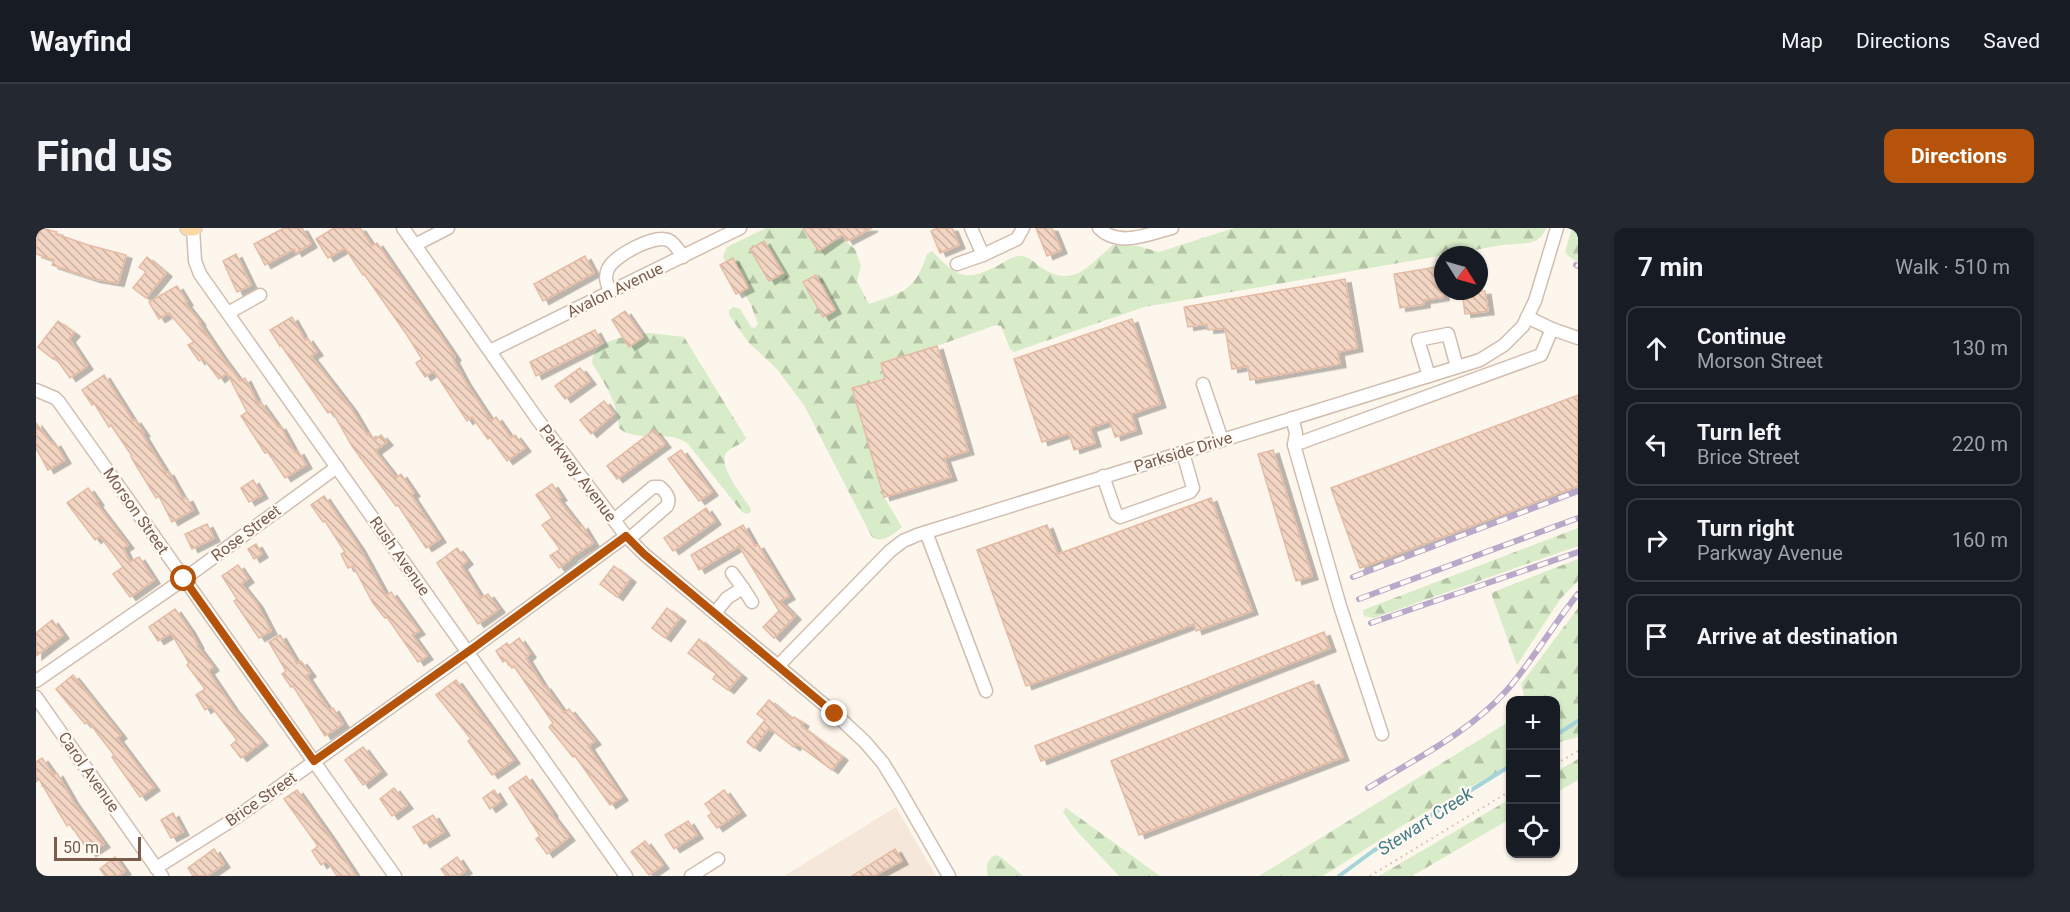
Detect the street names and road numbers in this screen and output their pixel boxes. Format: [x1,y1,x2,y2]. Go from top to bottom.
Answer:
street label: Avalon Avenue [564,259,666,321]
street label: Parkway Avenue [535,421,621,525]
street label: Parkside Drive [1132,428,1234,476]
street label: Morson Street [99,464,173,558]
street label: Rose Street [208,501,284,565]
street label: Rush Avenue [366,513,434,599]
street label: Carol Avenue [54,728,124,816]
street label: Brice Street [222,768,300,830]

